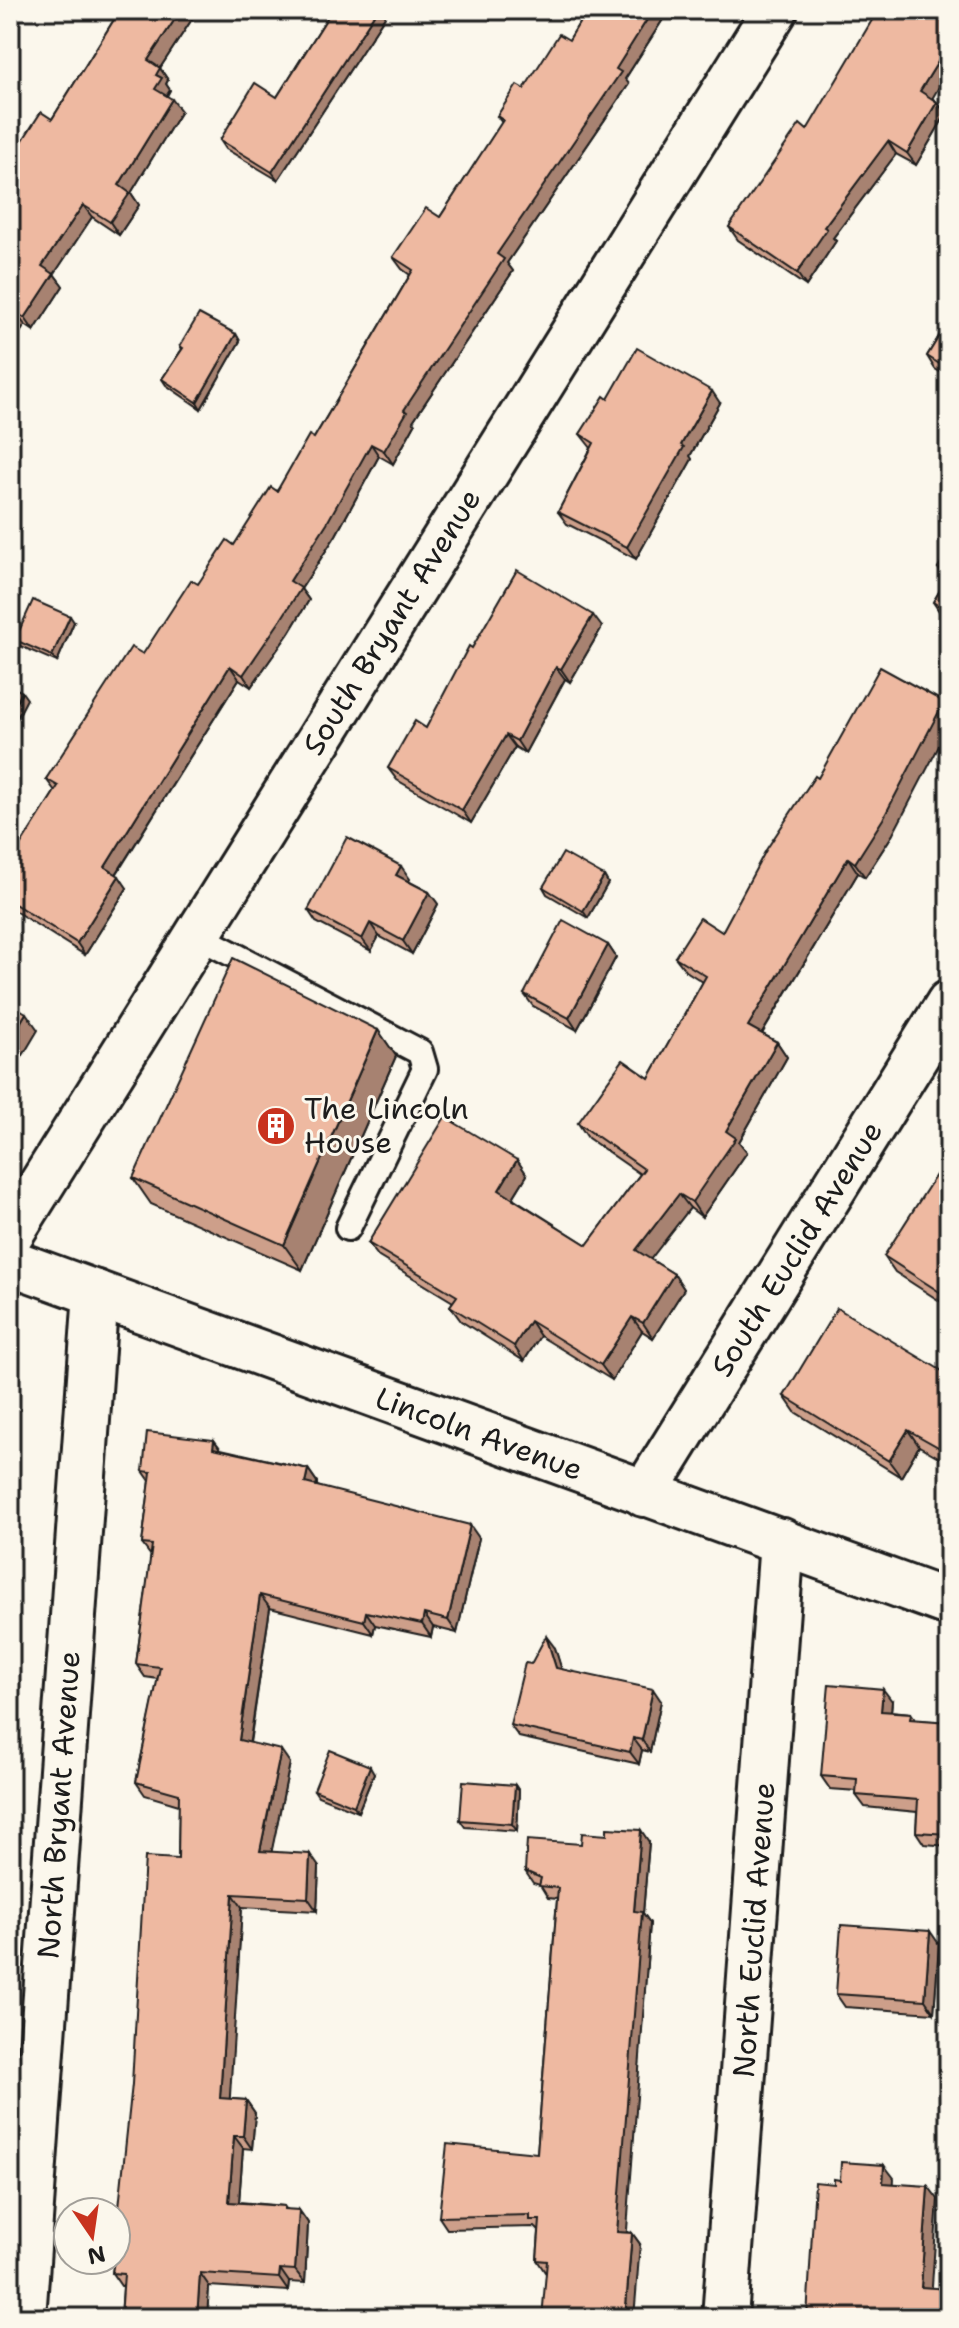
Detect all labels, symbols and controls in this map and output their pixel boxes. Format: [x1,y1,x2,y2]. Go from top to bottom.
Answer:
street label: South Bryant Avenue [293,481,490,763]
place label: The Lincoln House [304,1088,469,1163]
building icon: The Lincoln House [255,1105,297,1147]
street label: South Euclid Avenue [701,1113,892,1384]
street label: Lincoln Avenue [370,1377,589,1490]
street label: North Bryant Avenue [27,1649,90,1961]
street label: North Euclid Avenue [723,1781,784,2079]
north arrow [52,2196,132,2276]
text: N [85,2239,108,2271]

